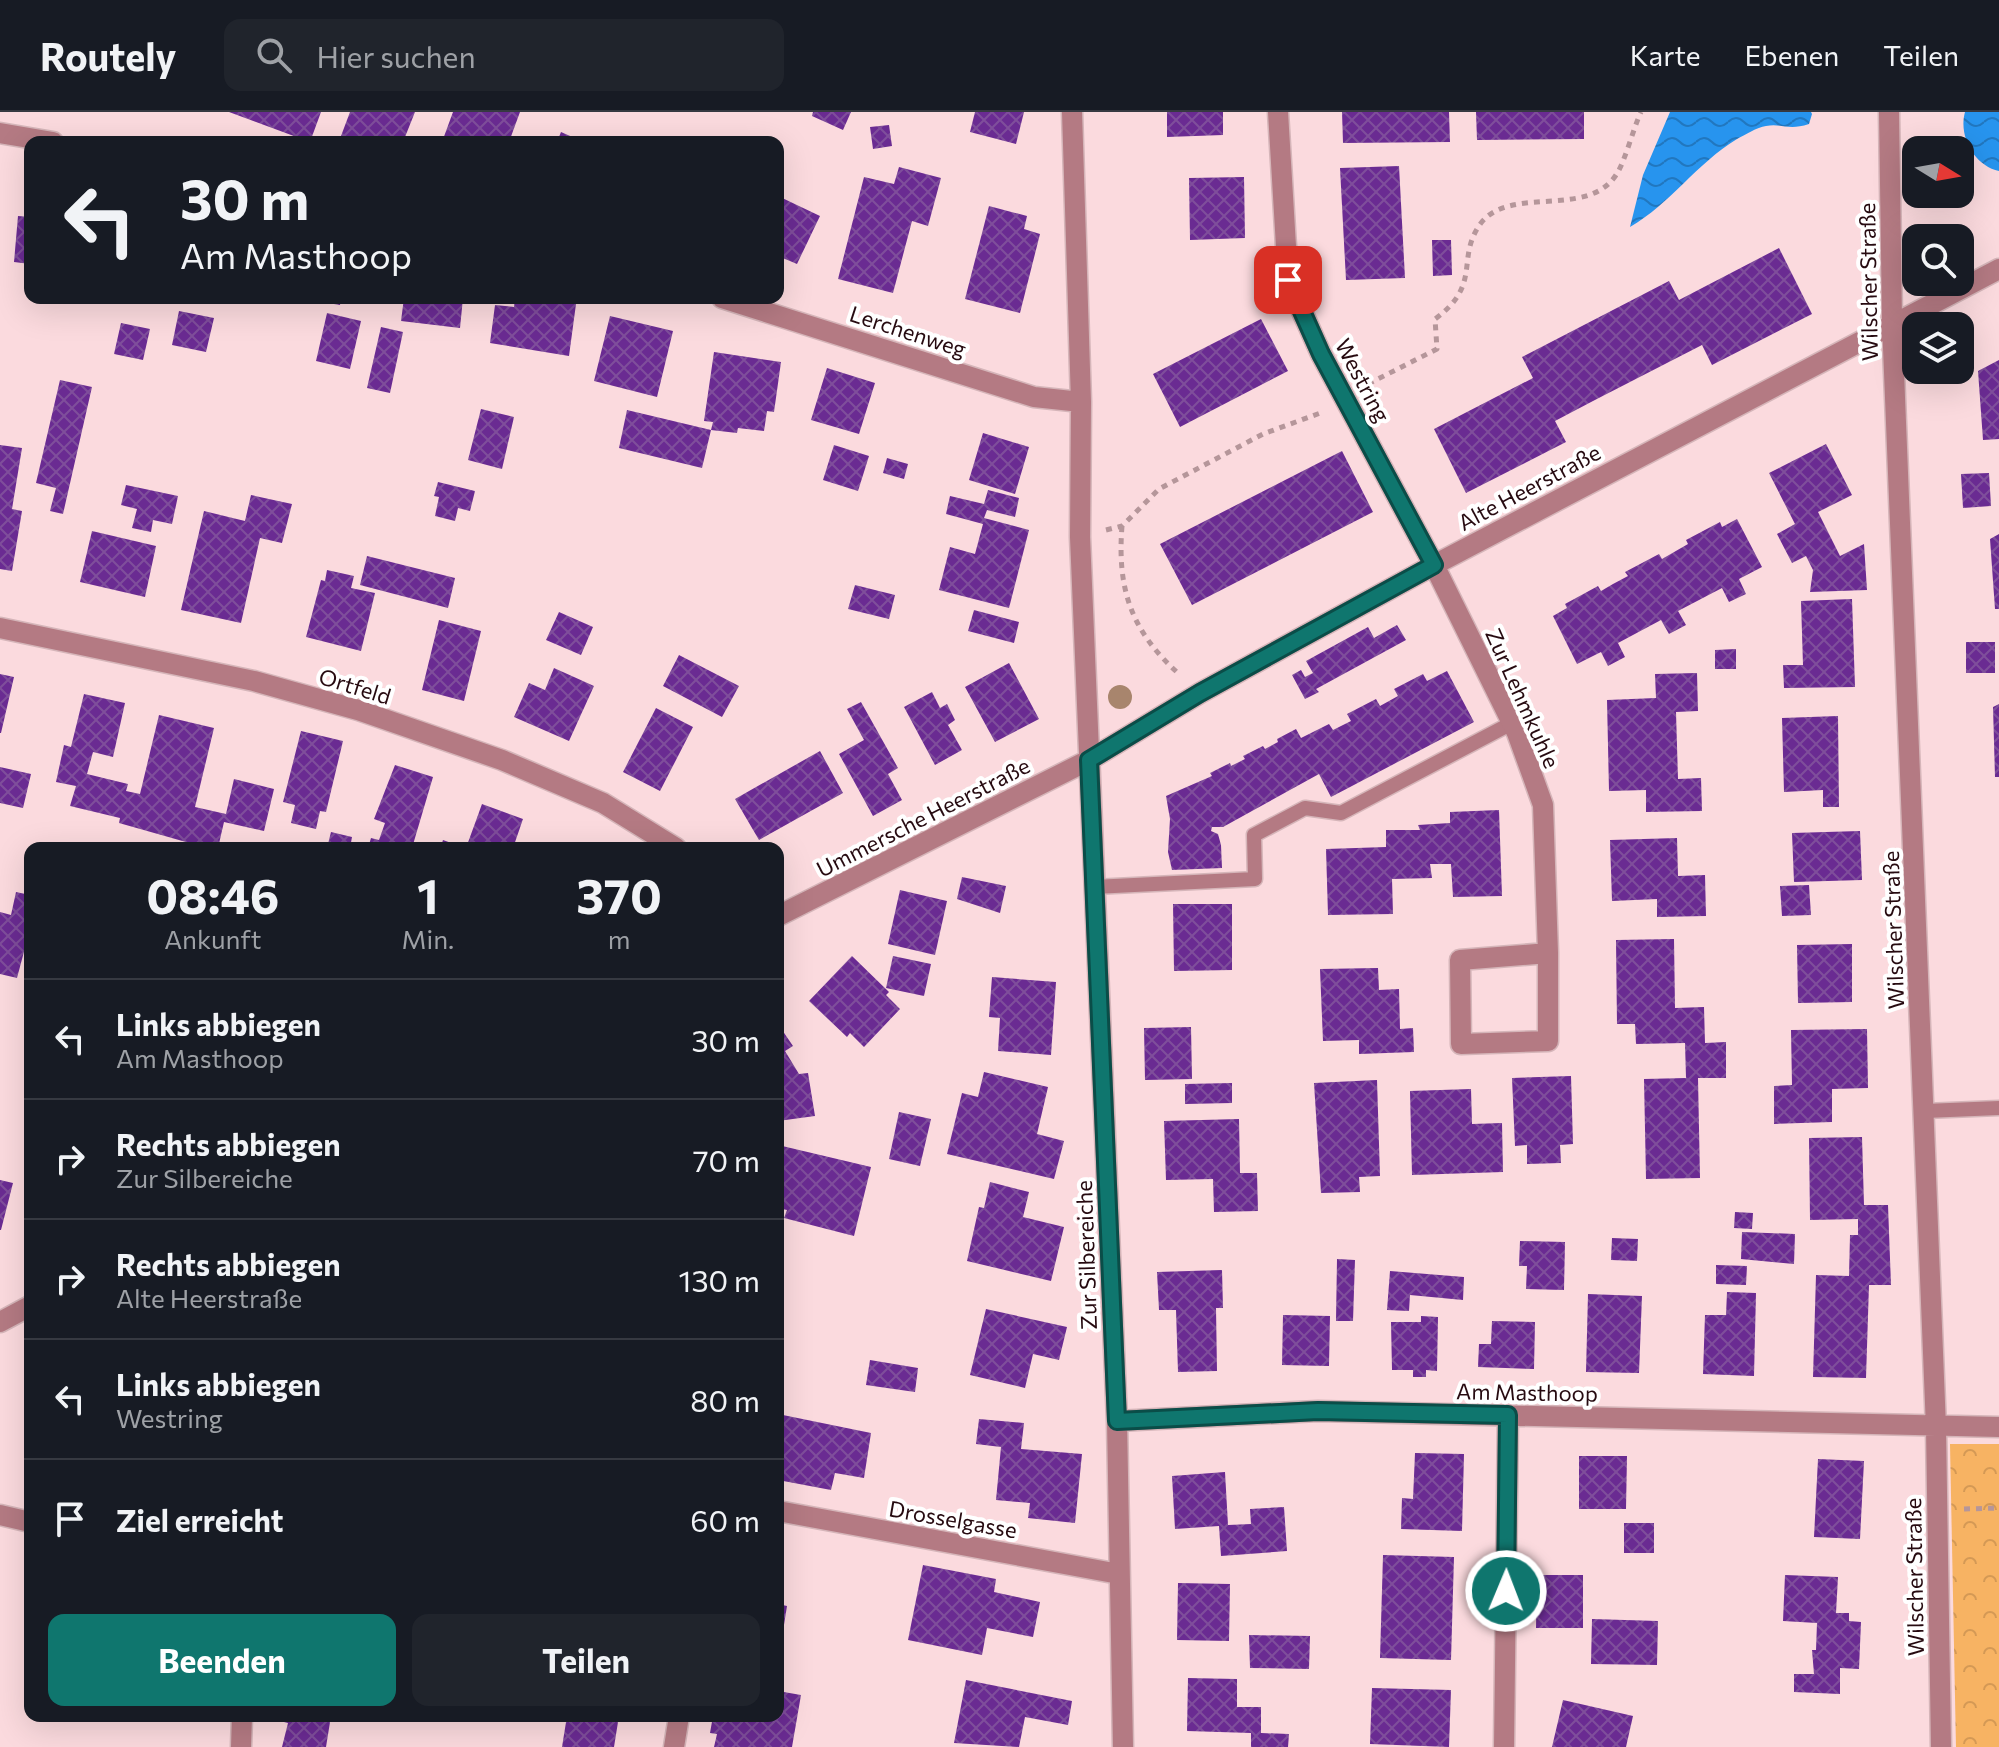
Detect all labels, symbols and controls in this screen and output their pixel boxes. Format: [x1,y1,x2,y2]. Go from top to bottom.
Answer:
search box [224,19,784,91]
text: Routely [40,32,176,79]
icon: search [252,33,296,77]
text: Hier suchen [316,37,476,74]
text: Karte [1630,38,1701,72]
text: Ebenen [1745,38,1839,72]
text: Teilen [1883,38,1959,72]
north arrow [1902,136,1974,208]
map controls [1902,136,1974,384]
text: 30 m [180,163,309,232]
icon: left [48,168,152,272]
street label: Wilscher Straße [1853,203,1883,361]
button: search [1902,224,1974,296]
text: Am Masthoop [180,232,412,276]
pin [1254,246,1322,314]
icon: arrive [1266,258,1310,302]
street label: Lerchenweg [846,299,970,363]
button: layers [1902,312,1974,384]
street label: Westring [1330,334,1396,426]
street label: Alte Heerstraße [1453,438,1605,536]
street label: Zur Lehmkuhle [1480,624,1566,772]
street label: Ortfeld [316,662,394,710]
street label: Ummersche Heerstraße [812,751,1034,883]
street label: Wilscher Straße [1877,850,1909,1010]
text: 08:46 [146,865,279,924]
text: 1 [417,865,439,924]
text: 370 [576,865,662,924]
text: Ankunft [164,923,261,954]
text: Min. [402,923,454,954]
text: m [608,923,630,954]
text: Links abbiegen [116,1005,321,1042]
icon: left [48,1017,92,1061]
text: 30 m [691,1021,760,1058]
text: Am Masthoop [116,1042,284,1073]
text: Rechts abbiegen [116,1125,341,1162]
icon: right [48,1137,92,1181]
text: 70 m [693,1141,760,1178]
text: Zur Silbereiche [116,1162,293,1193]
street label: Zur Silbereiche [1070,1180,1102,1330]
text: Rechts abbiegen [116,1245,341,1282]
icon: right [48,1257,92,1301]
text: 130 m [679,1261,760,1298]
text: Alte Heerstraße [116,1282,302,1313]
text: Links abbiegen [116,1365,321,1402]
icon: left [48,1377,92,1421]
street label: Am Masthoop [1456,1377,1598,1407]
text: 80 m [690,1381,760,1418]
text: Westring [116,1402,223,1433]
street label: Drosselgasse [887,1494,1019,1544]
icon: arrive [48,1497,92,1541]
street label: Wilscher Straße [1899,1498,1929,1656]
text: Ziel erreicht [116,1501,284,1538]
text: 60 m [690,1501,760,1538]
position arrow [1464,1549,1548,1633]
button: Beenden [48,1614,396,1706]
button: Teilen [412,1614,760,1706]

